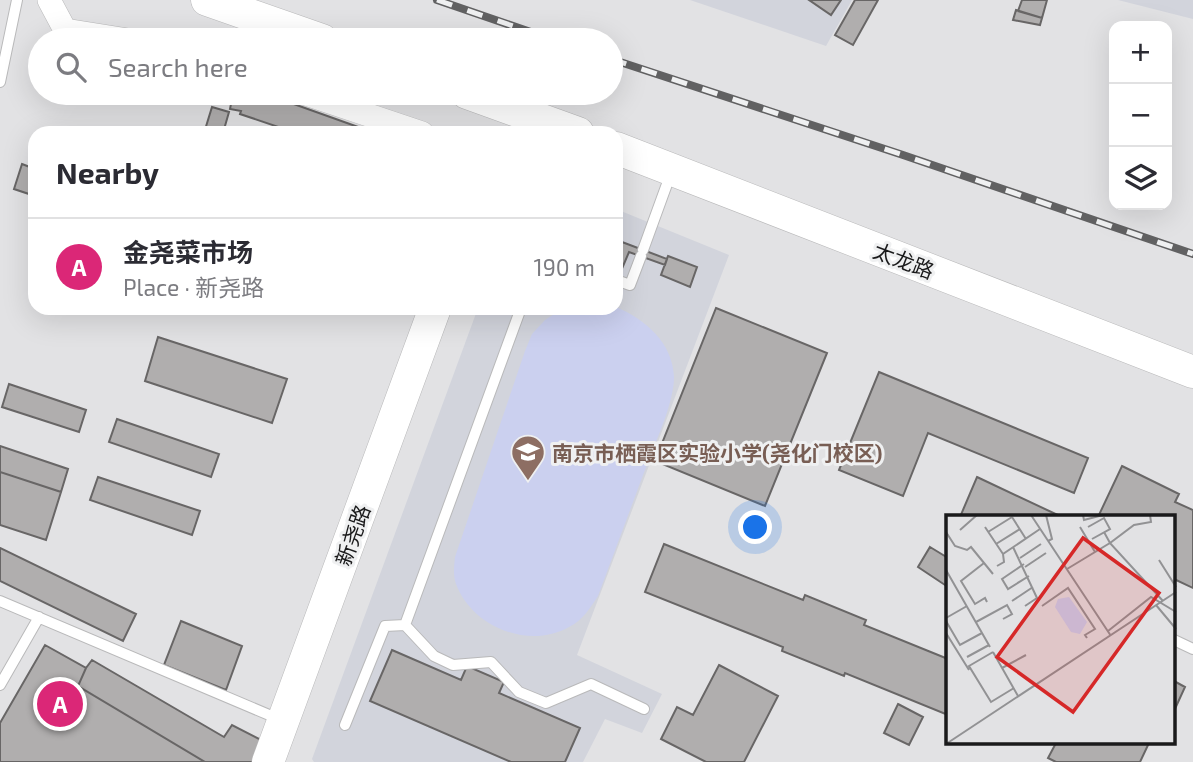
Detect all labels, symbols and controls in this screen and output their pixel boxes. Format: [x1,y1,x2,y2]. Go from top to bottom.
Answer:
map controls [1109,21,1172,210]
button: + [1109,21,1172,84]
search box [28,28,623,105]
icon: search [52,48,90,86]
text: Search here [108,51,248,82]
button: − [1109,84,1172,147]
button: layers [1109,147,1172,210]
text: Nearby [56,154,159,190]
text: 金尧菜市场 [123,236,253,267]
street label: 太龙路 [870,237,938,283]
text: A [71,253,87,281]
text: 190 m [534,253,595,281]
text: Place · 新尧路 [123,273,264,301]
school or university icon: 南京市栖霞区实验小学(尧化门校区) [509,433,547,482]
place label: 南京市栖霞区实验小学(尧化门校区) [552,440,882,465]
street label: 新尧路 [329,501,375,569]
your location [738,510,772,544]
inset map [946,515,1176,744]
pin: A [37,678,83,730]

